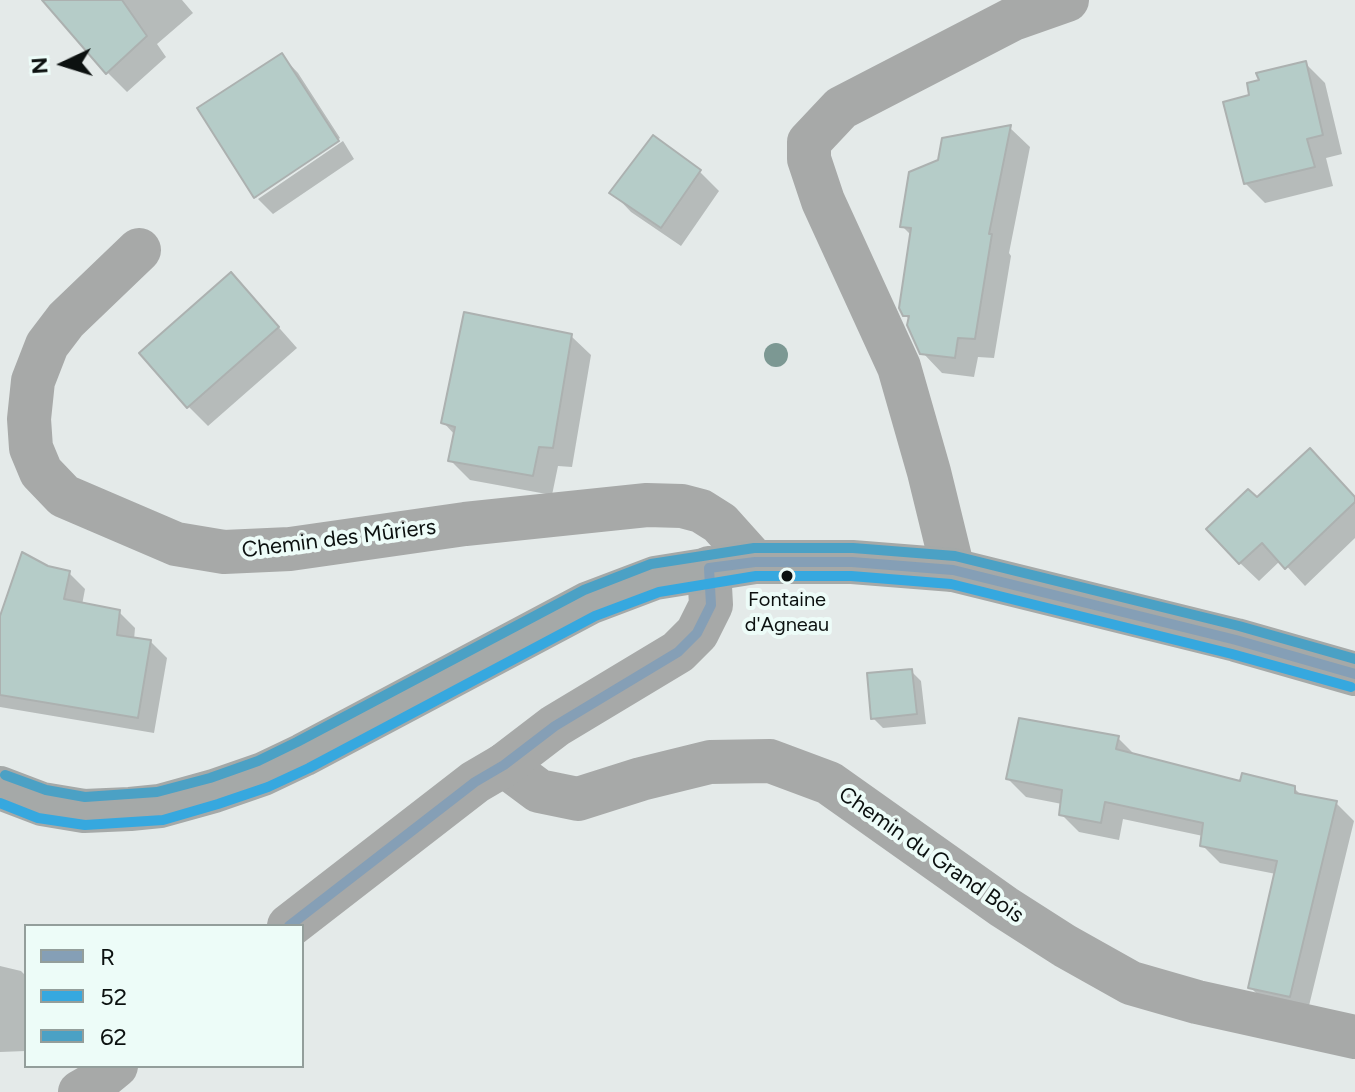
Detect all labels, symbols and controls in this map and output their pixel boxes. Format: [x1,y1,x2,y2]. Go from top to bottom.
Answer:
north arrow [24,24,104,104]
text: N [25,56,54,75]
street label: Chemin des Mûriers [240,514,438,564]
marker: Fontaine d'Agneau [779,568,795,584]
place label: Fontaine d'Agneau [745,588,829,635]
street label: Chemin du Grand Bois [833,781,1029,929]
legend [24,924,304,1068]
text: R [100,942,115,971]
text: 52 [100,982,127,1011]
text: 62 [100,1022,127,1051]

